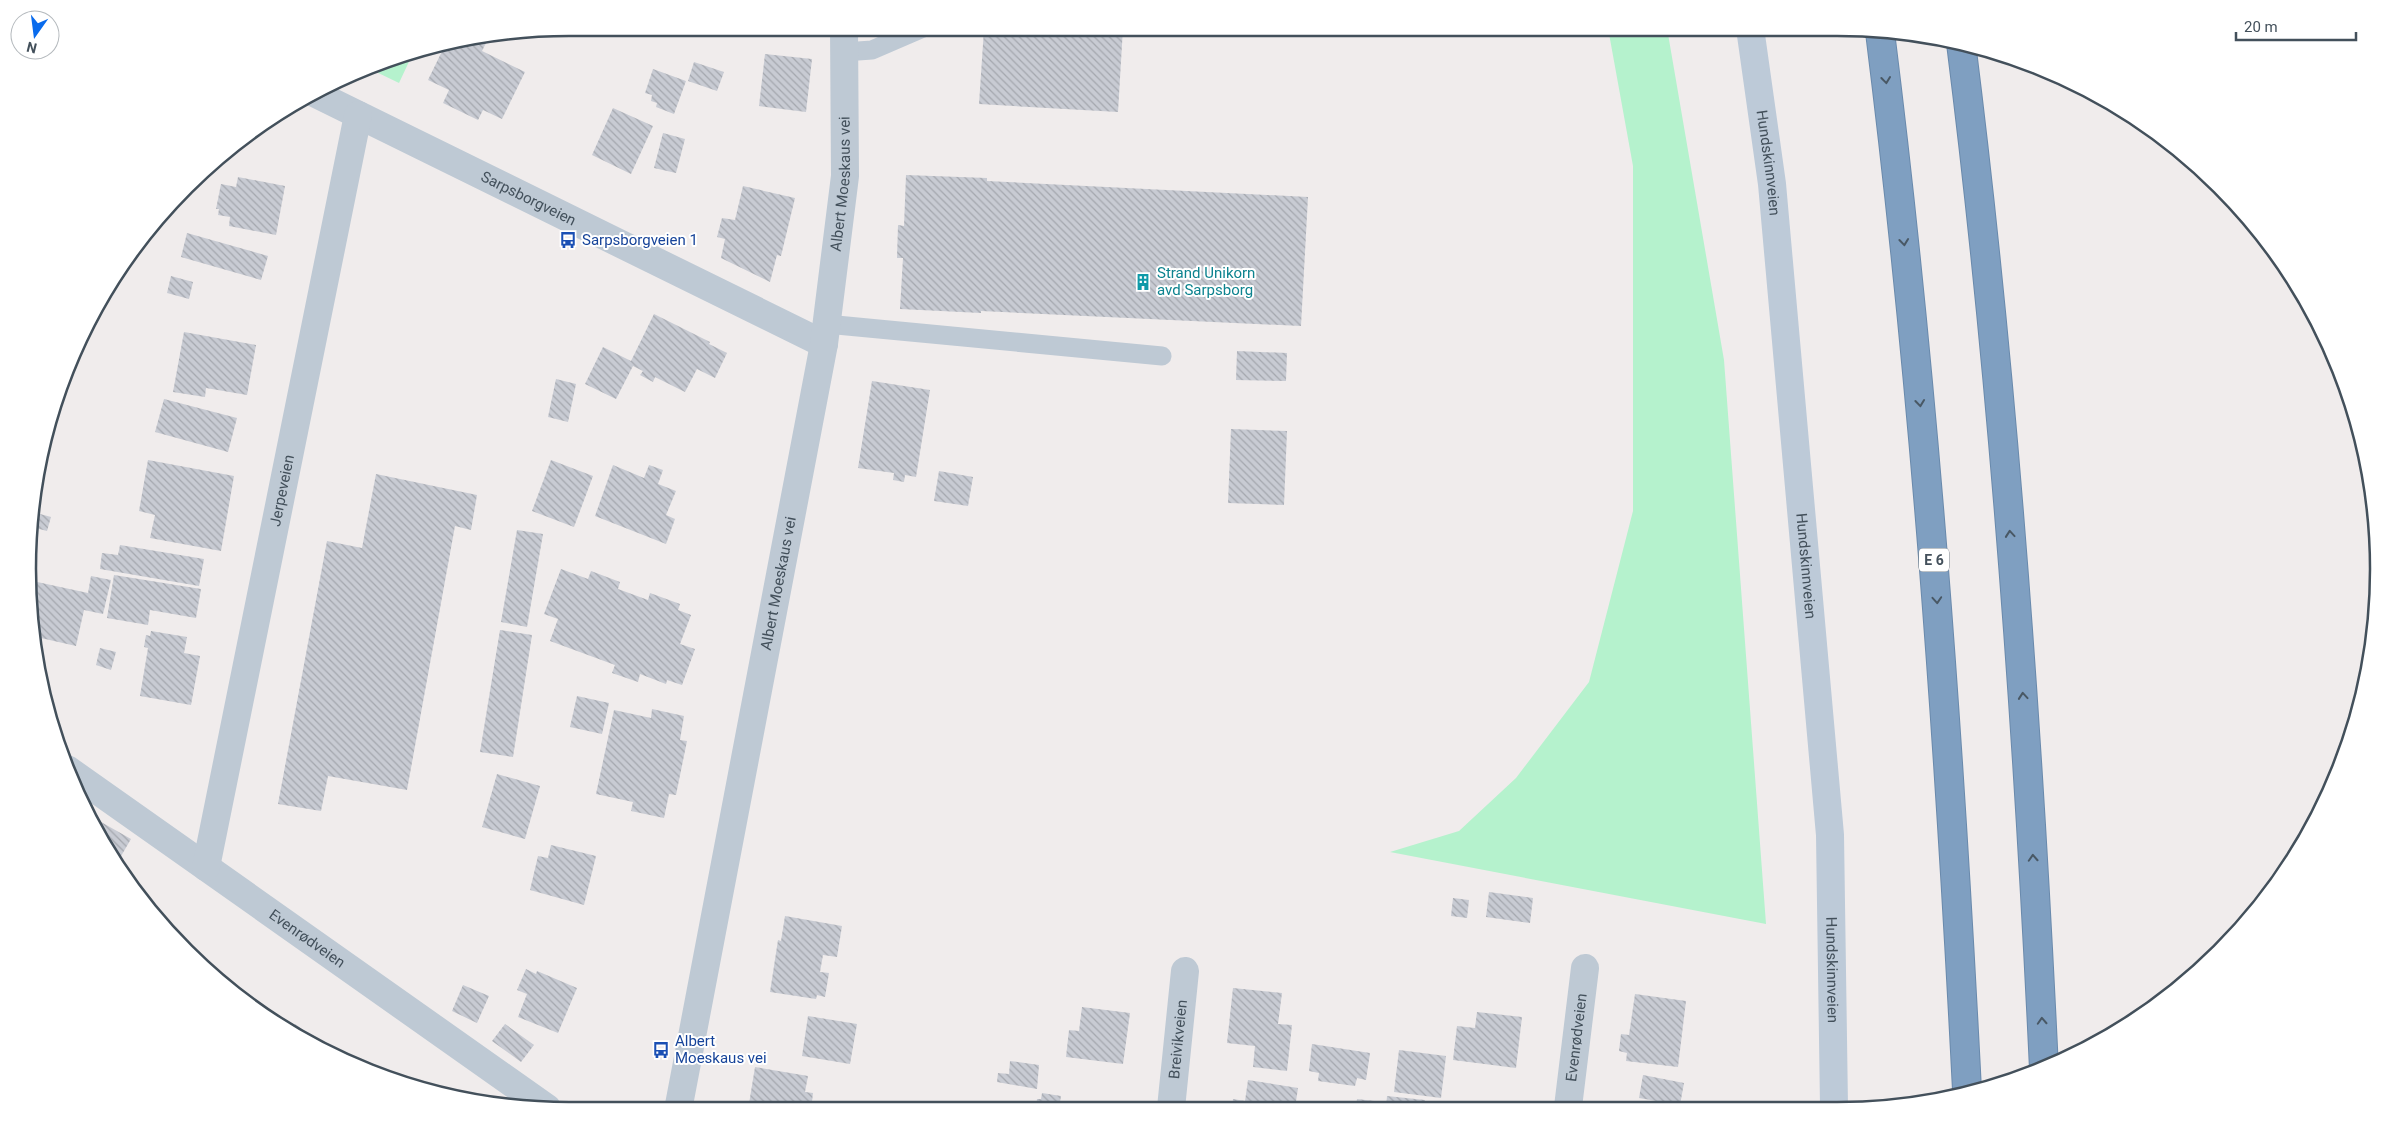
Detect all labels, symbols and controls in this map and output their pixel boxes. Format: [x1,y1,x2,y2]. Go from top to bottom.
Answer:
north arrow [10,10,60,60]
scale bar [2236,10,2356,42]
text: 20 m [2244,18,2278,36]
text: N [25,39,39,57]
one-way arrow [1880,76,1891,84]
street label: Hundskinnveien [1753,109,1784,216]
street label: Albert Moeskaus vei [827,116,854,252]
street label: Sarpsborgveien [478,168,579,230]
bus stop icon: Sarpsborgveien 1 [558,230,578,250]
place label: Sarpsborgveien 1 [582,231,698,249]
one-way arrow [1898,238,1909,246]
place label: Strand Unikorn avd Sarpsborg [1157,264,1255,299]
building icon: Strand Unikorn avd Sarpsborg [1133,272,1153,292]
one-way arrow [1914,400,1925,408]
street label: Jerpeveien [266,453,298,528]
street label: Hundskinnveien [1792,512,1820,620]
street label: Albert Moeskaus vei [757,515,800,652]
one-way arrow [2005,530,2016,538]
road number: E 6 [1919,548,1949,572]
one-way arrow [1932,596,1943,604]
one-way arrow [2018,692,2029,700]
one-way arrow [2028,854,2039,862]
street label: Evenrødveien [266,906,349,972]
street label: Hundskinnveien [1822,917,1842,1023]
street label: Evenrødveien [1562,992,1591,1083]
street label: Breivikveien [1165,999,1191,1080]
one-way arrow [2036,1016,2047,1024]
place label: Albert Moeskaus vei [675,1032,767,1067]
bus stop icon: Albert Moeskaus vei [651,1040,671,1060]

